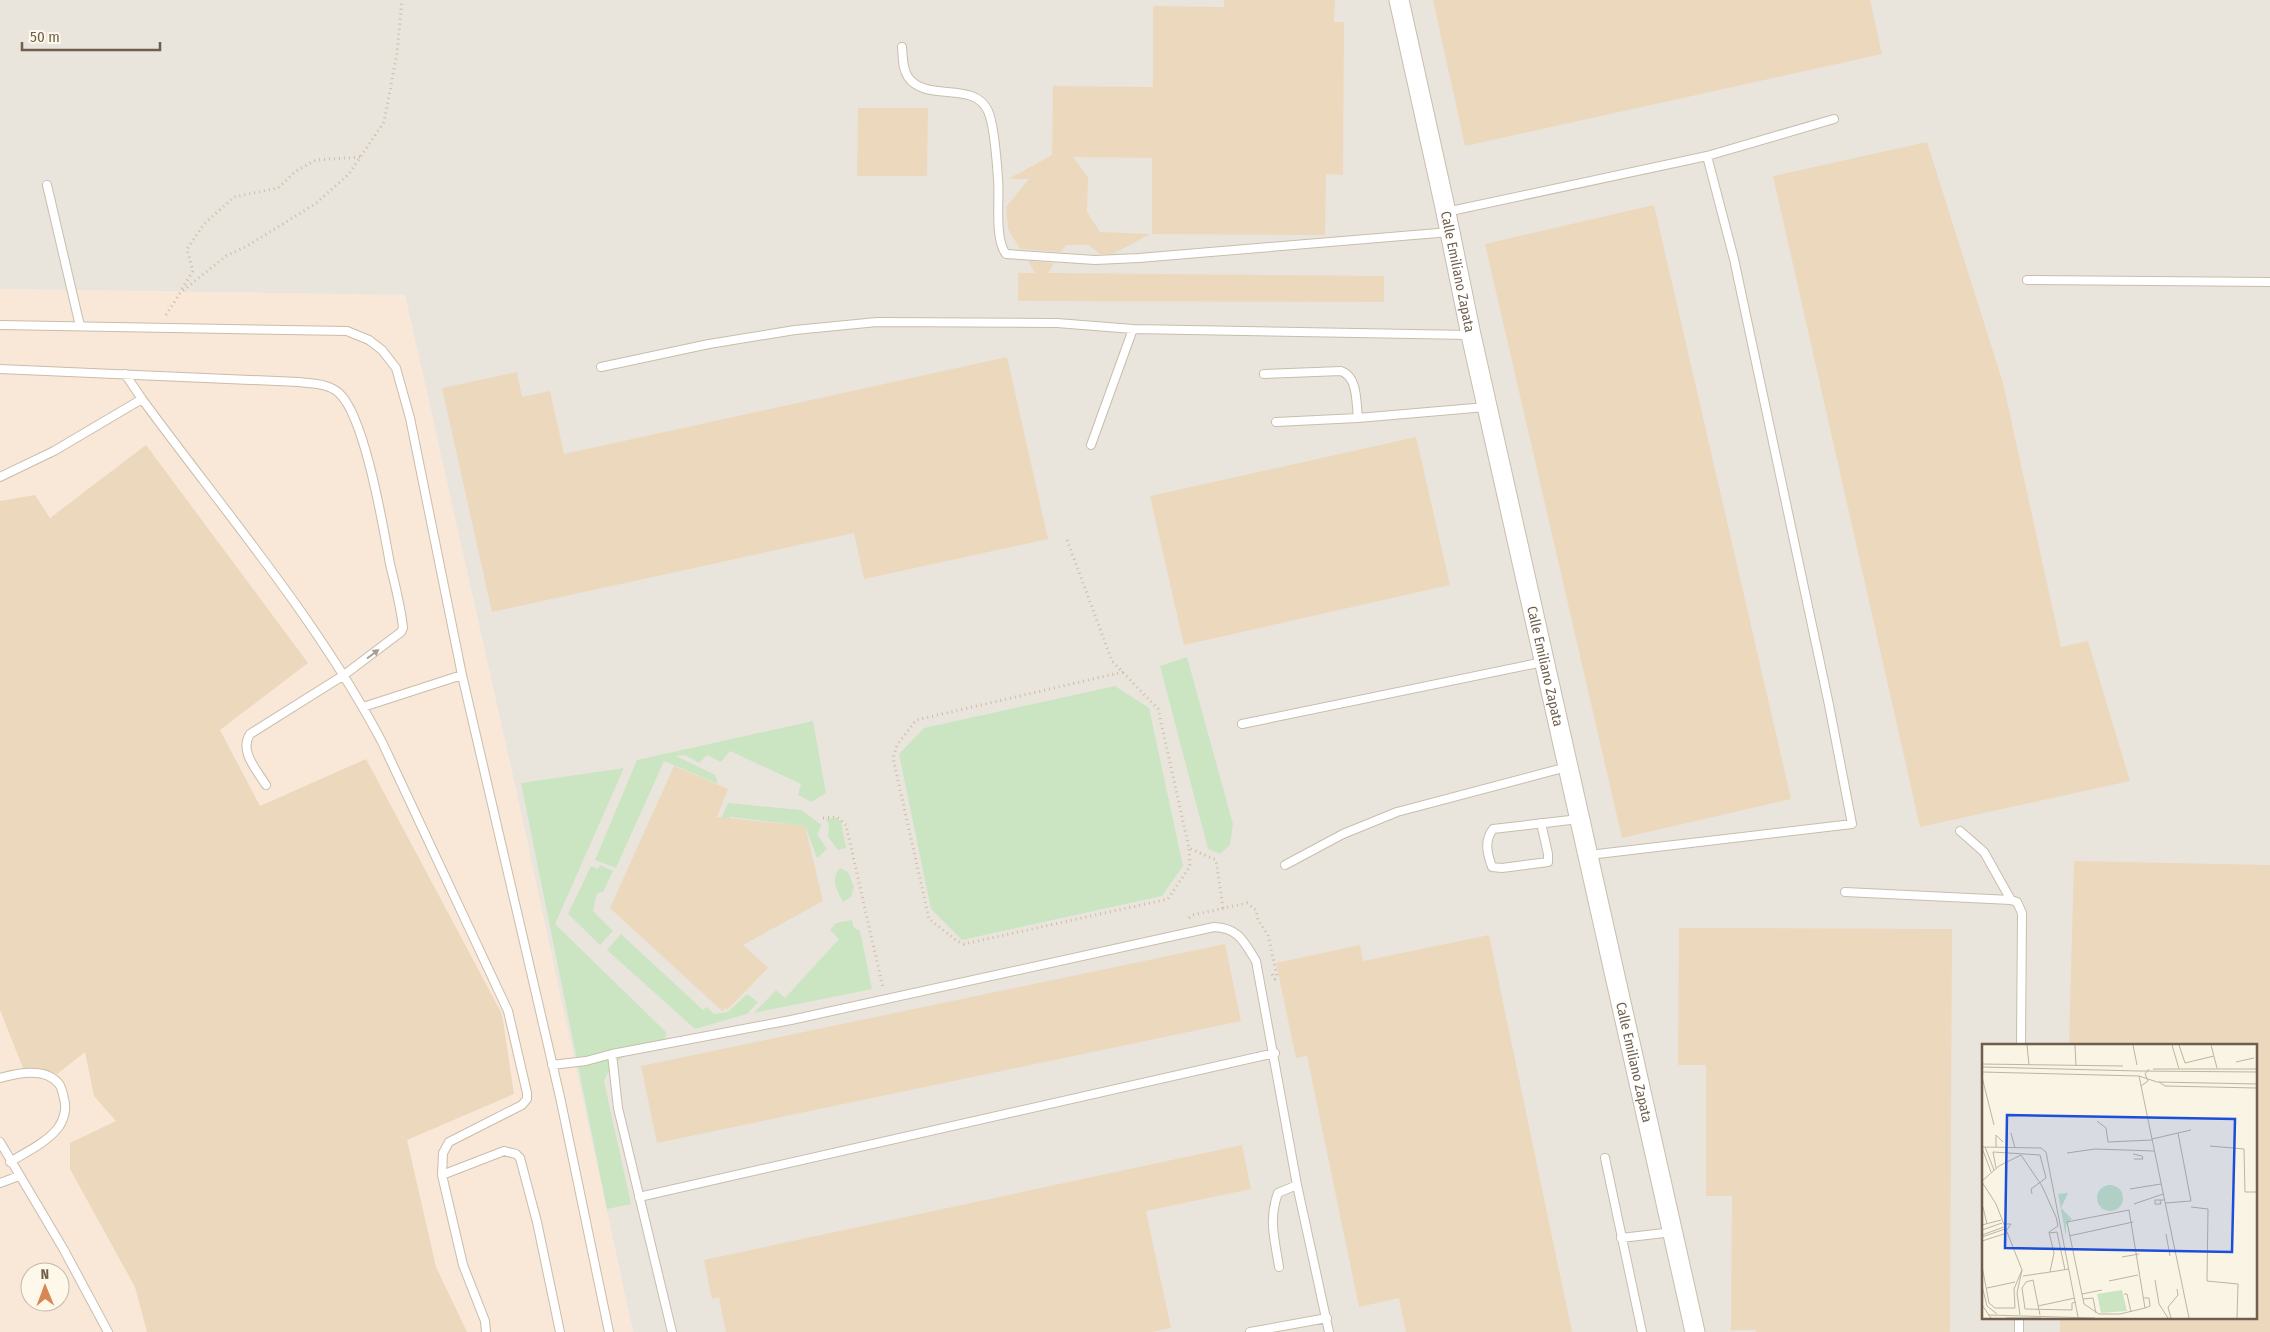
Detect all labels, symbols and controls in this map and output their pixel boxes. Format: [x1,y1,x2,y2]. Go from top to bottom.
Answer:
scale bar [22,20,160,52]
text: 50 m [30,28,60,46]
street label: Calle Emiliano Zapata [1437,210,1478,334]
street label: Calle Emiliano Zapata [1523,604,1567,728]
one-way arrow [366,648,379,659]
street label: Calle Emiliano Zapata [1612,1000,1656,1124]
inset map [1982,1044,2258,1320]
north arrow [20,1262,70,1312]
text: N [40,1266,49,1283]

